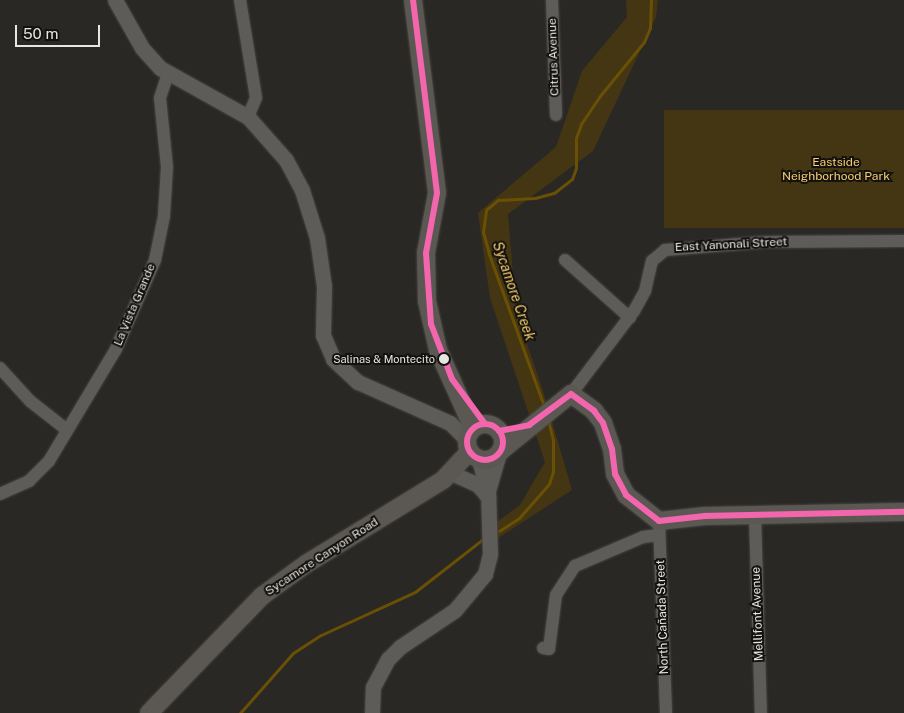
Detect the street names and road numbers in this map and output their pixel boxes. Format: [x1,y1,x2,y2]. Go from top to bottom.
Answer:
street label: Citrus Avenue [545,18,563,96]
street label: East Yanonali Street [675,235,787,255]
street label: La Vista Grande [111,262,159,348]
street label: Sycamore Canyon Road [263,515,381,599]
street label: North Cañada Street [654,559,672,675]
street label: Mellifont Avenue [749,567,767,661]

